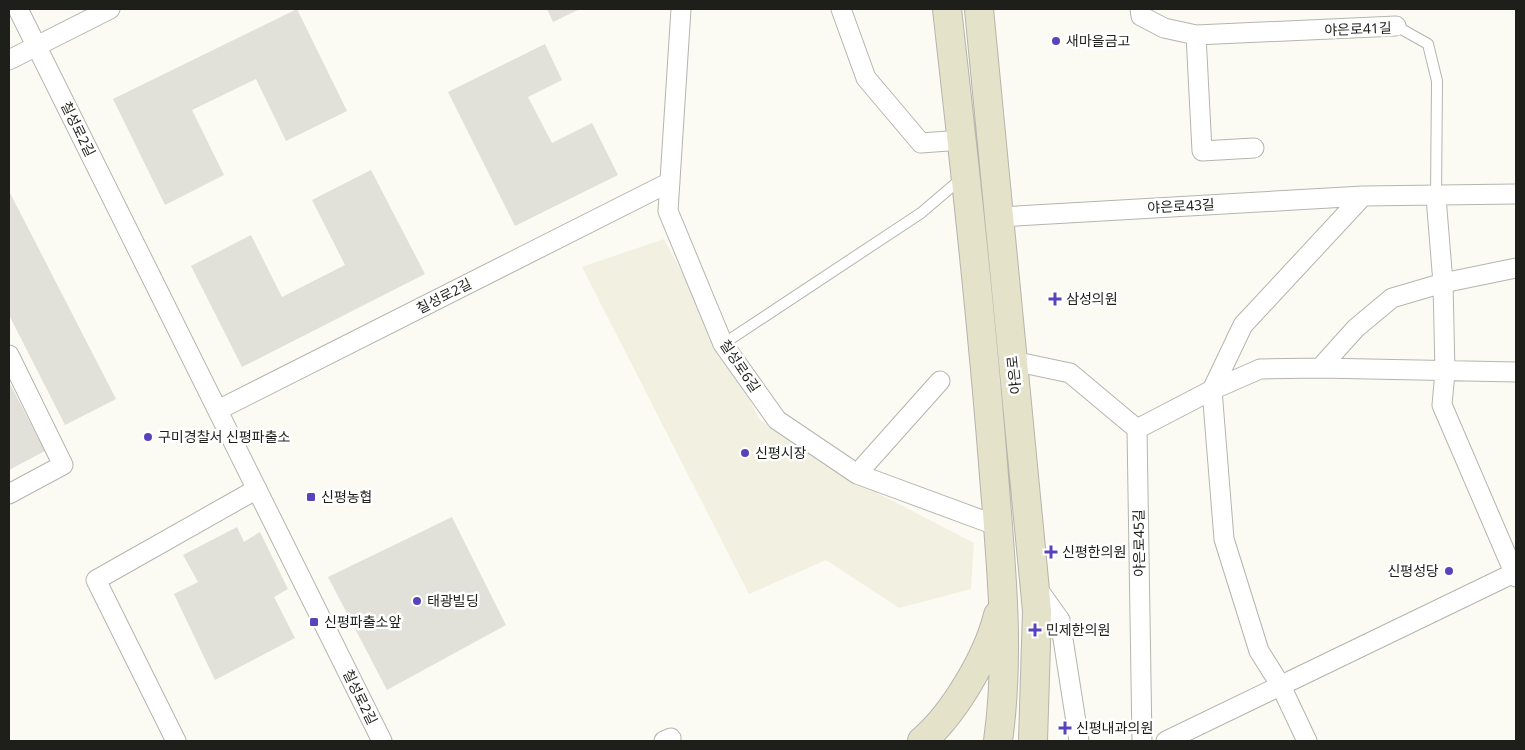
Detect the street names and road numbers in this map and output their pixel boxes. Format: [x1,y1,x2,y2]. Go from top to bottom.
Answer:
street label: 야은로41길 [1324,18,1392,39]
street label: 칠성로2길 [57,98,100,160]
street label: 야은로43길 [1147,194,1215,217]
street label: 칠성로2길 [413,274,475,318]
street label: 칠성로6길 [716,336,765,396]
street label: 야은로 [1002,355,1025,395]
street label: 야은로45길 [1128,509,1149,577]
street label: 칠성로2길 [339,666,382,728]

